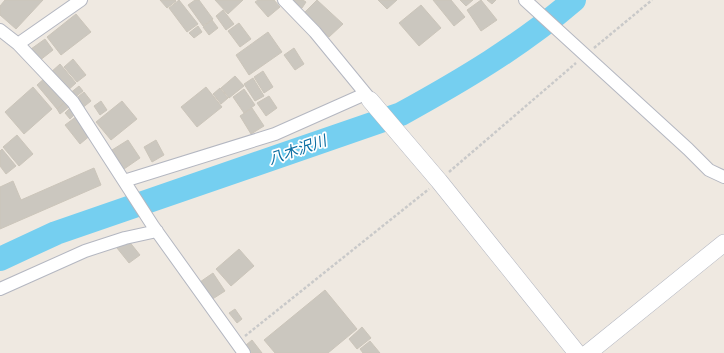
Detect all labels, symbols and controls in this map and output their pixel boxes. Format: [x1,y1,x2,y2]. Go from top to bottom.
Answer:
water label: 八木沢川 [265,129,331,168]

